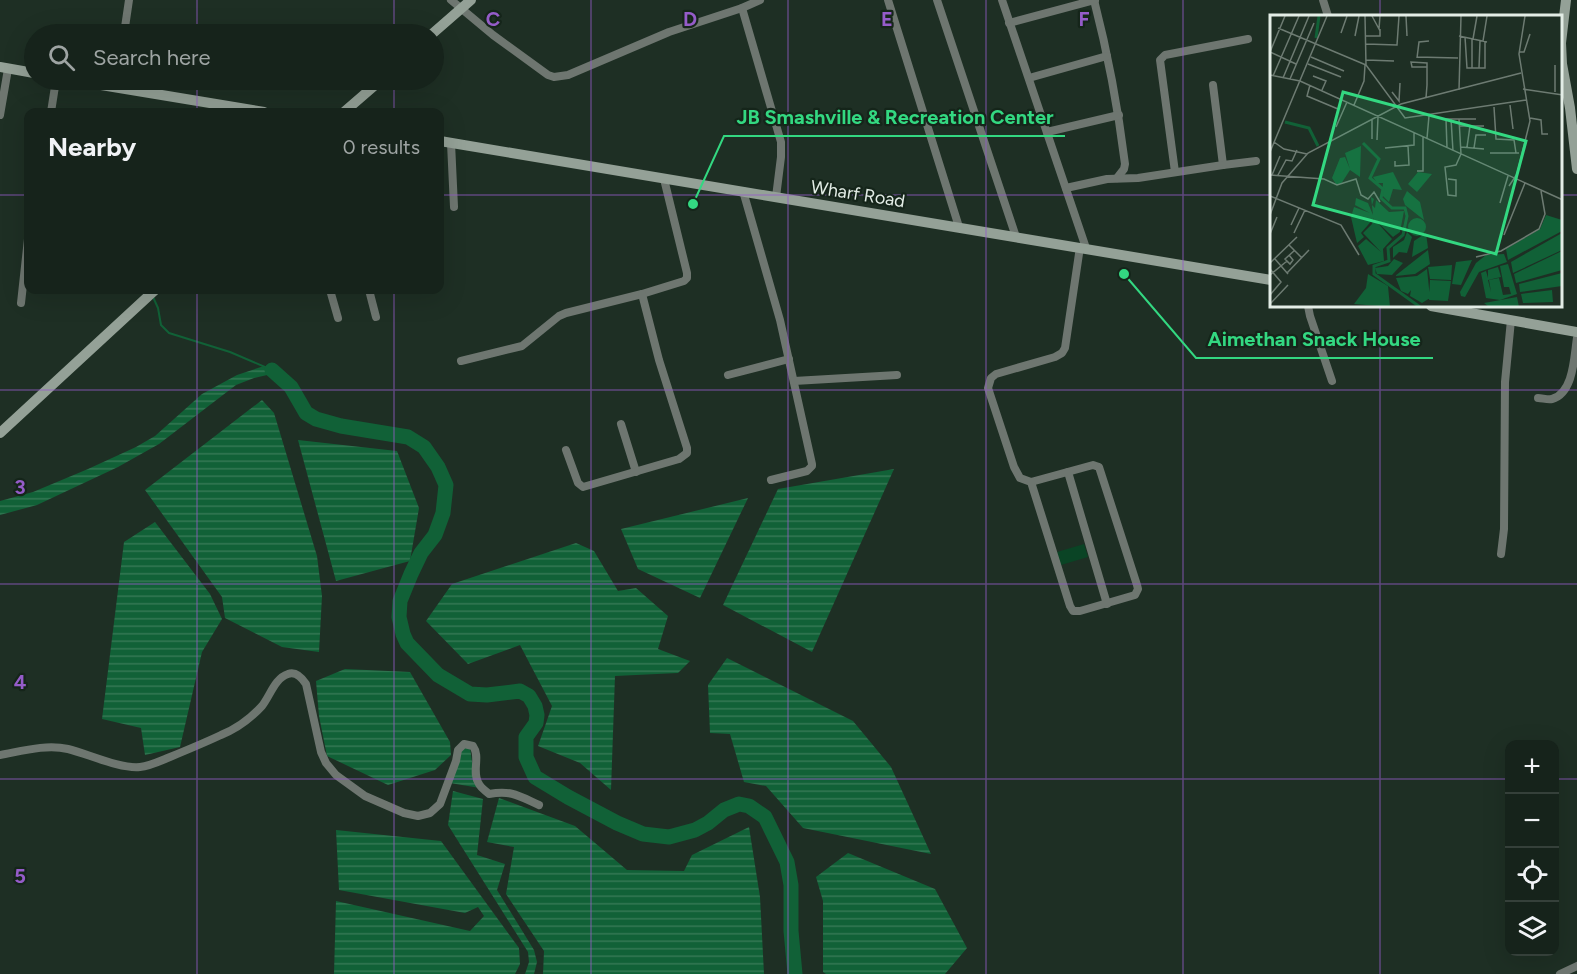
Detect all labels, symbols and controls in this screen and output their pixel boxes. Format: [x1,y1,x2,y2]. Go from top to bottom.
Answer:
text: C [486,7,500,31]
text: D [683,7,697,31]
text: E [881,7,893,31]
text: F [1078,7,1090,31]
inset map [1270,15,1562,308]
search box [24,24,444,90]
icon: search [45,41,78,74]
text: Search here [93,44,211,71]
callout: JB Smashville & Recreation Center [724,98,1065,136]
text: JB Smashville & Recreation Center [736,105,1054,129]
text: Nearby [48,131,136,163]
text: 0 results [343,135,420,159]
street label: Wharf Road [809,176,907,212]
callout: Aimethan Snack House [1196,320,1433,358]
text: Aimethan Snack House [1207,327,1421,351]
text: 3 [14,475,26,499]
text: 4 [14,670,27,694]
map controls [1505,740,1559,956]
button: + [1505,740,1559,794]
button: − [1505,794,1559,848]
button: locate [1505,848,1559,902]
text: 5 [14,864,26,888]
button: layers [1505,902,1559,956]

